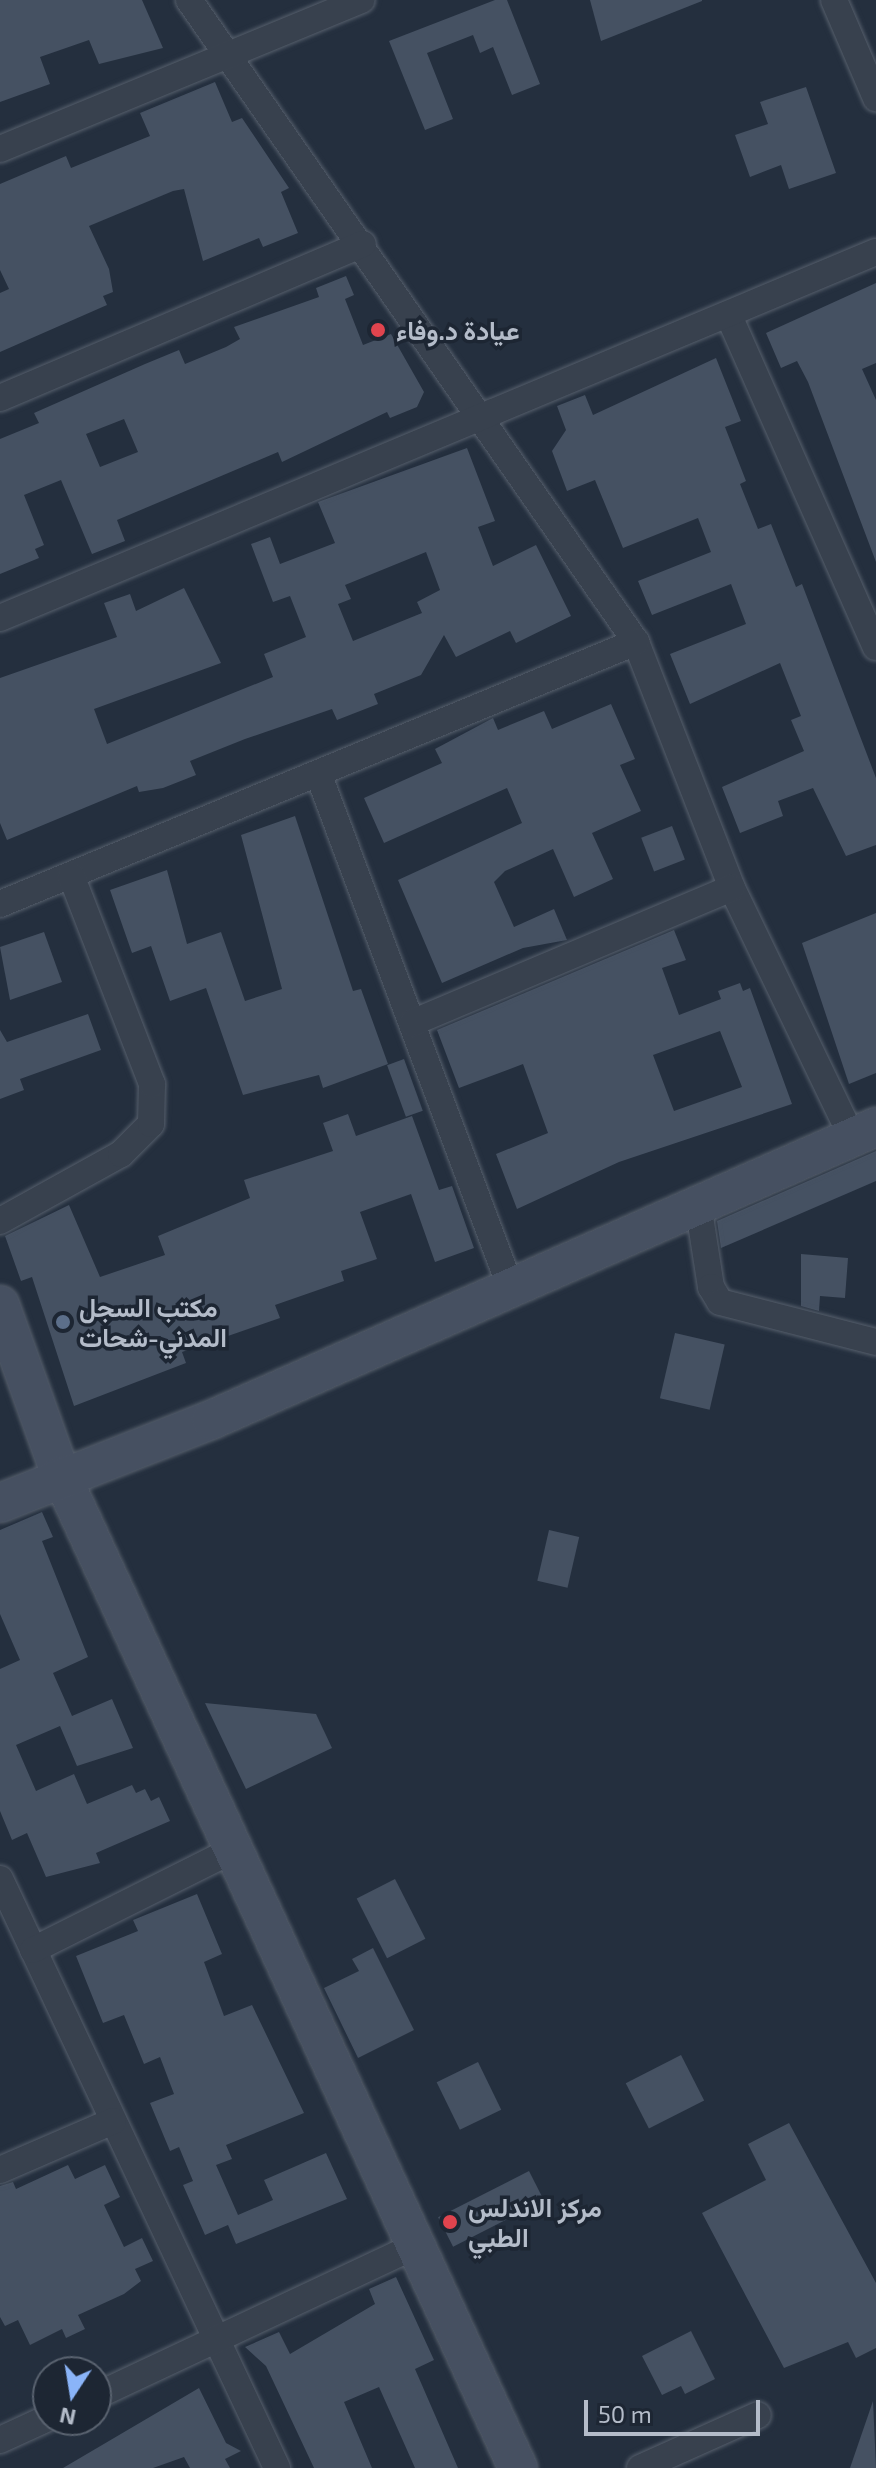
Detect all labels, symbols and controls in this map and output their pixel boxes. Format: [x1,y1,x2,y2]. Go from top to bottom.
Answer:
place label: عيادة د.وفاء [396,314,519,346]
marker: عيادة د.وفاء [367,319,389,341]
place label: مكتب السجل المدني-شحات [79,1291,227,1352]
marker: مكتب السجل المدني-شحات [54,1313,72,1331]
place label: مركز الاندلس الطبي [468,2191,602,2252]
marker: مركز الاندلس الطبي [439,2211,461,2233]
north arrow [32,2356,112,2436]
scale bar [588,2384,764,2434]
text: 50 m [598,2399,652,2428]
text: N [57,2403,78,2432]

